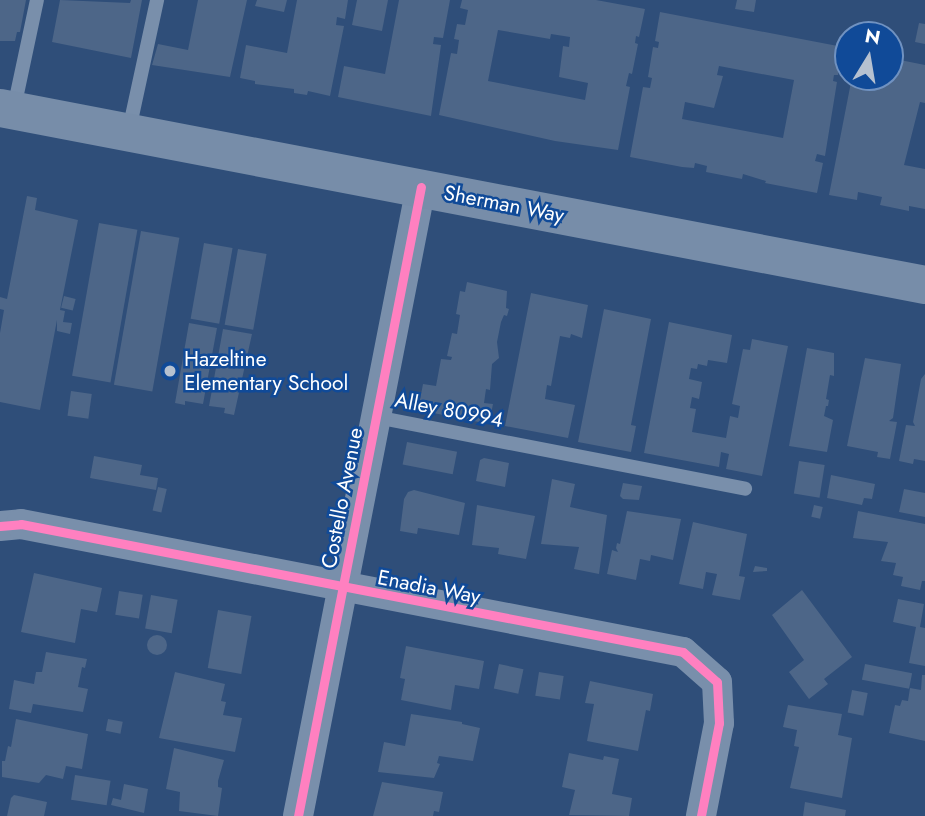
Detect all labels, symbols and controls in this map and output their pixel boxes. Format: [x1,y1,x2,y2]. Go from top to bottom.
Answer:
north arrow [834,21,904,91]
text: N [863,22,883,52]
street label: Sherman Way [442,180,566,228]
place label: Hazeltine Elementary School [184,346,348,396]
marker: Hazeltine Elementary School [162,363,178,379]
street label: Alley 80994 [393,387,505,433]
street label: Costello Avenue [316,425,368,571]
street label: Enadia Way [375,565,483,609]

